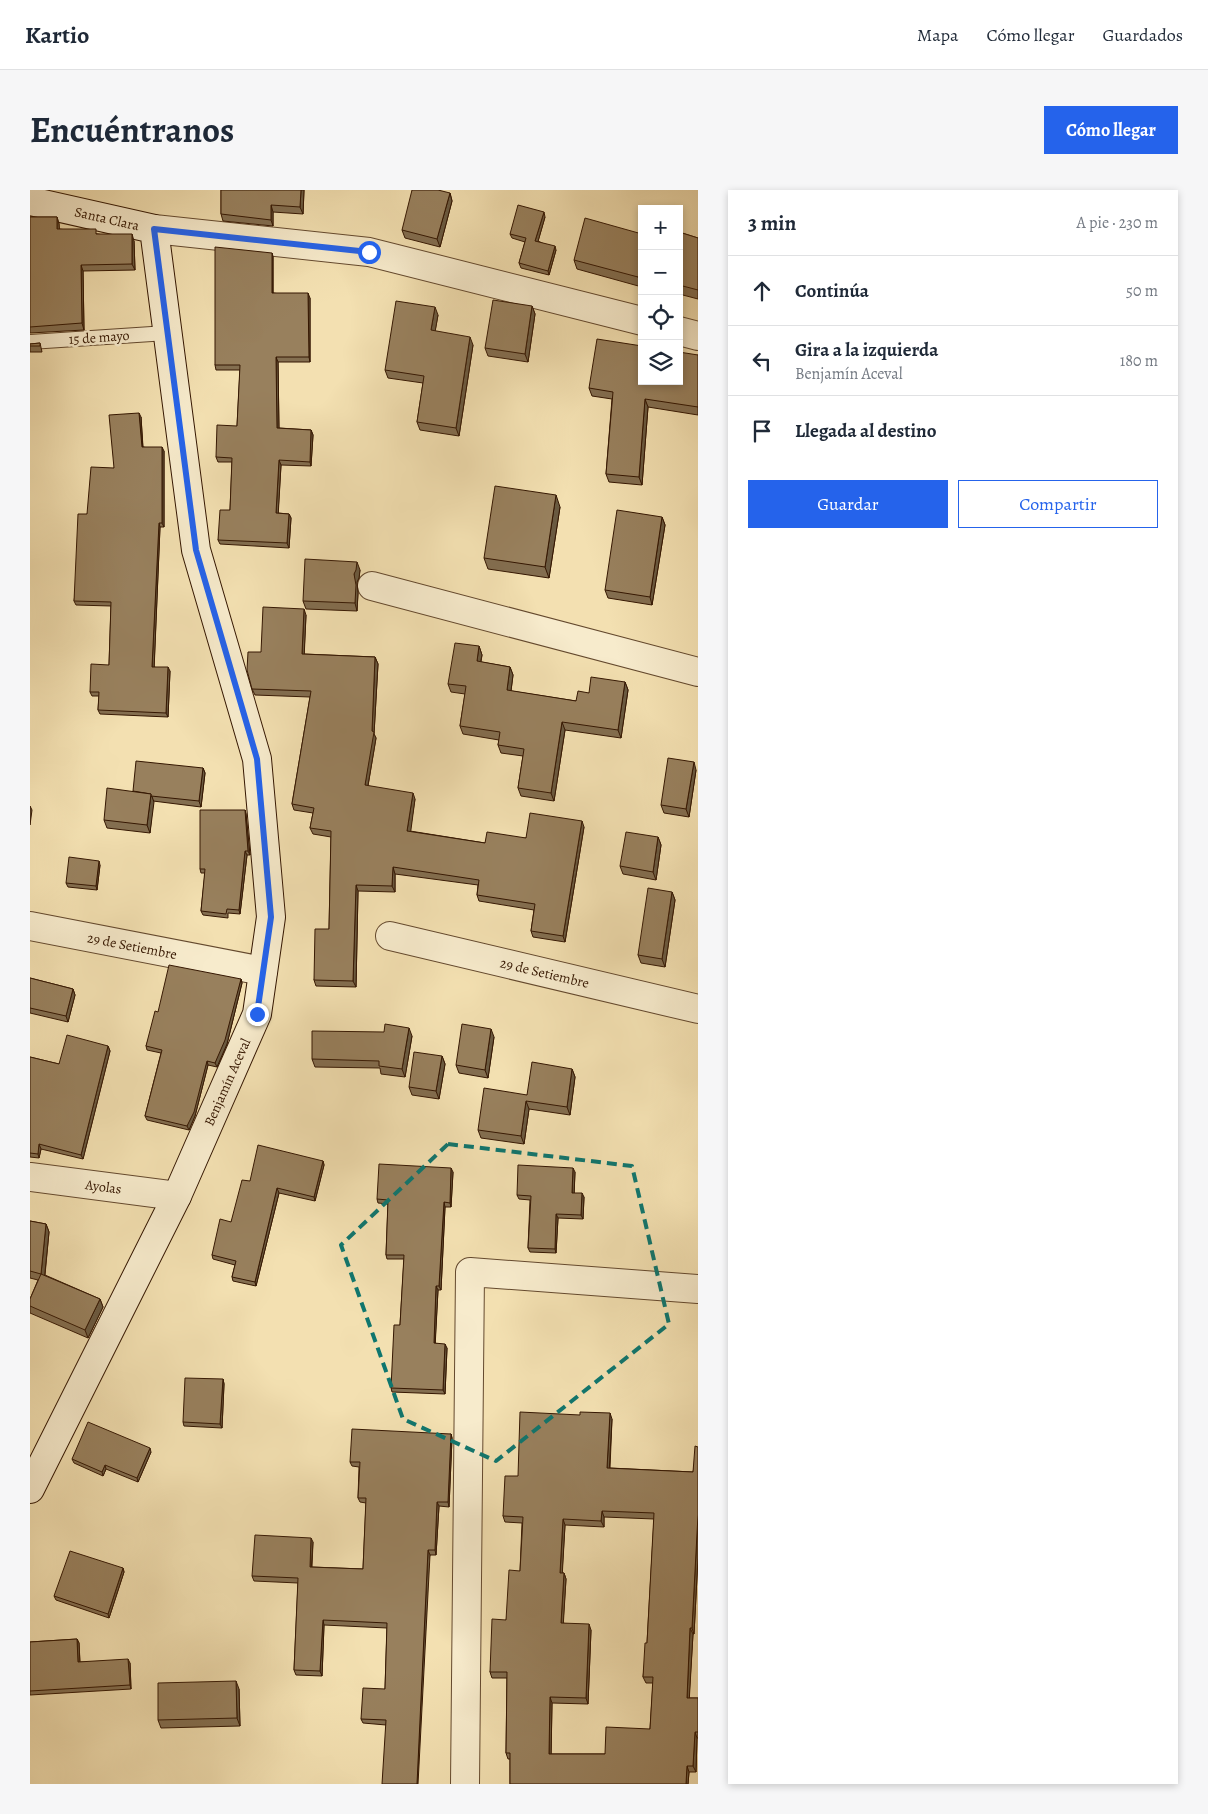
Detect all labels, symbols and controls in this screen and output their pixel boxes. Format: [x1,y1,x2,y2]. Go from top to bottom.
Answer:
text: Kartio [25,19,89,51]
text: Mapa [917,23,958,47]
text: Cómo llegar [986,23,1075,47]
text: Guardados [1103,23,1183,47]
text: Encuéntranos [30,106,234,154]
button: Cómo llegar [1044,106,1178,154]
street label: Santa Clara [73,202,142,236]
map controls [638,205,683,385]
button: + [638,205,683,250]
text: 3 min [748,209,796,237]
text: A pie · 230 m [1077,212,1158,234]
route start [358,241,381,264]
button: − [638,250,683,295]
icon: ahead [748,277,776,305]
text: Continúa [795,278,869,304]
text: 50 m [1126,280,1158,302]
button: locate [638,295,683,340]
street label: 15 de mayo [68,326,130,349]
text: Gira a la izquierda [795,337,938,363]
button: layers [638,340,683,385]
icon: left [748,347,776,375]
text: 180 m [1120,350,1158,372]
text: Benjamín Aceval [795,363,903,385]
icon: arrive [748,417,776,445]
text: Llegada al destino [795,418,937,444]
button: Guardar [748,480,948,528]
button: Compartir [958,480,1158,528]
street label: 29 de Setiembre [86,928,178,964]
street label: 29 de Setiembre [498,953,591,993]
route end [246,1003,269,1026]
street label: Benjamín Aceval [200,1035,256,1129]
street label: Ayolas [83,1175,123,1199]

